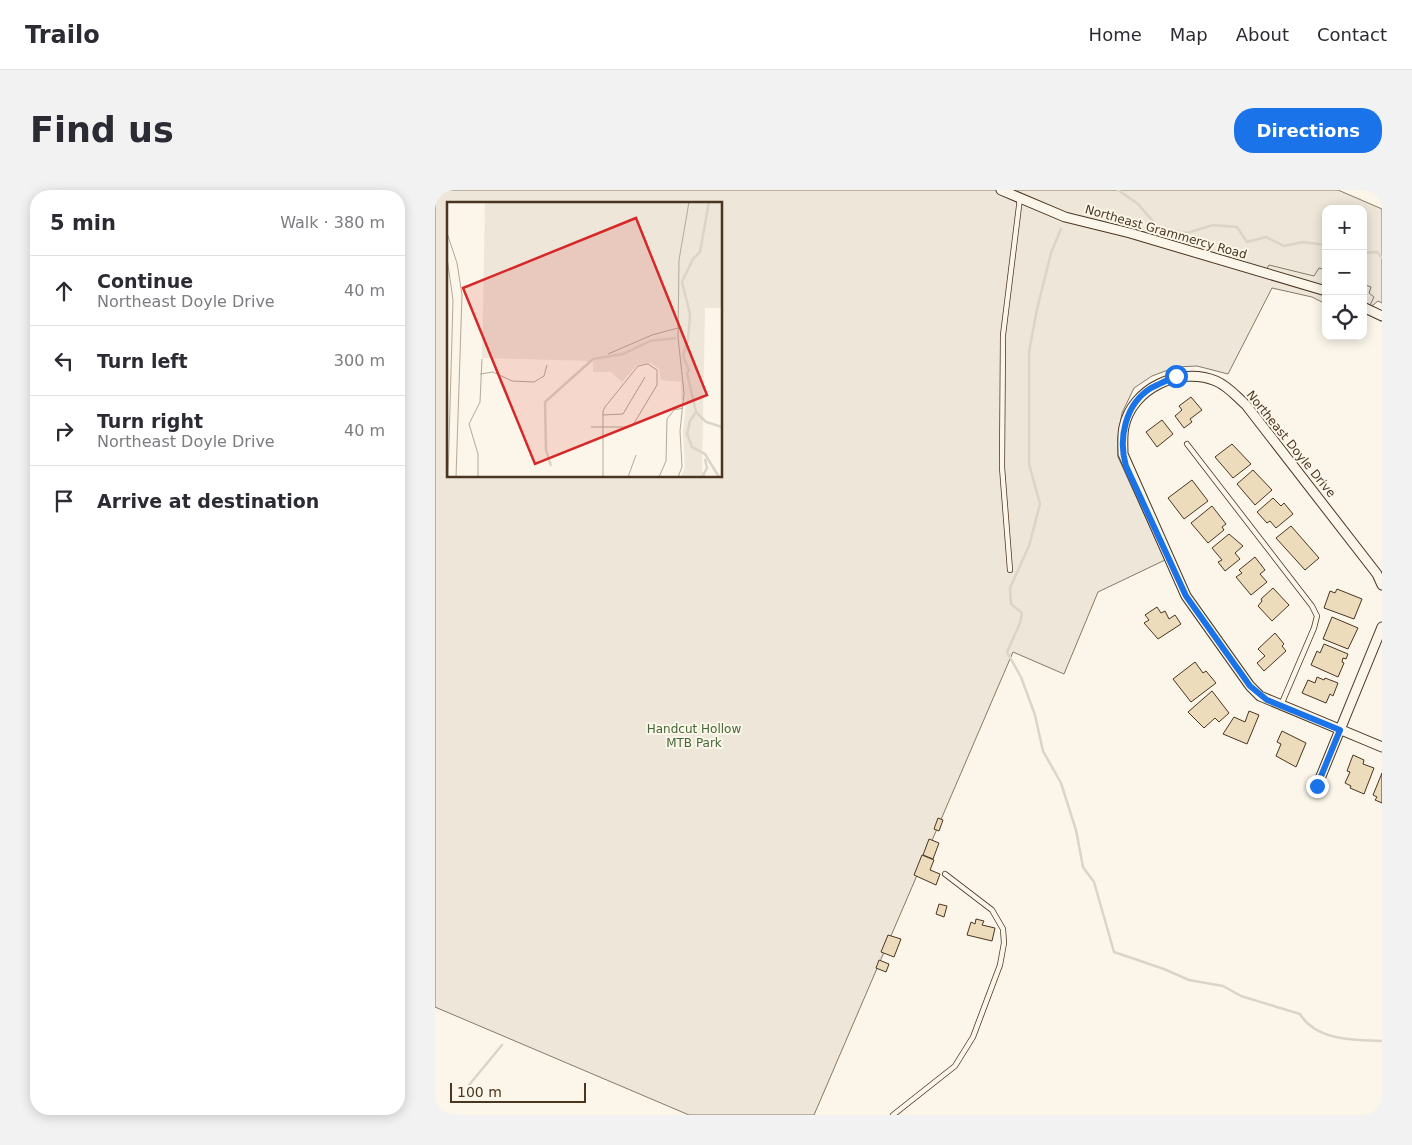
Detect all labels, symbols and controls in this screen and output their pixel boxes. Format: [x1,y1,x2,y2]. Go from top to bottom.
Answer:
text: Trailo [25,21,100,49]
text: Home [1089,24,1142,45]
text: Map [1170,24,1208,45]
text: About [1236,24,1289,45]
text: Contact [1317,24,1387,45]
button: Directions [1234,108,1382,153]
text: Find us [30,110,174,150]
inset map [447,202,723,478]
street label: Northeast Grammercy Road [1083,202,1249,262]
map controls [1322,205,1367,340]
button: + [1322,205,1367,250]
text: 5 min [50,211,116,235]
text: Walk · 380 m [280,213,385,232]
button: − [1322,250,1367,295]
text: Continue [97,270,193,292]
icon: ahead [50,277,78,305]
text: 40 m [344,281,385,300]
text: Northeast Doyle Drive [97,292,275,311]
button: locate [1322,295,1367,340]
icon: left [50,347,78,375]
text: Turn left [97,350,188,372]
text: 300 m [334,351,385,370]
route start [1165,365,1188,388]
street label: Northeast Doyle Drive [1244,388,1338,500]
text: Turn right [97,410,203,432]
icon: right [50,417,78,445]
text: 40 m [344,421,385,440]
text: Northeast Doyle Drive [97,432,275,451]
icon: arrive [50,487,78,515]
text: Arrive at destination [97,490,319,512]
park label: Handcut Hollow MTB Park [647,722,741,750]
route end [1306,775,1329,798]
scale bar [450,1080,586,1103]
text: 100 m [457,1084,502,1100]

